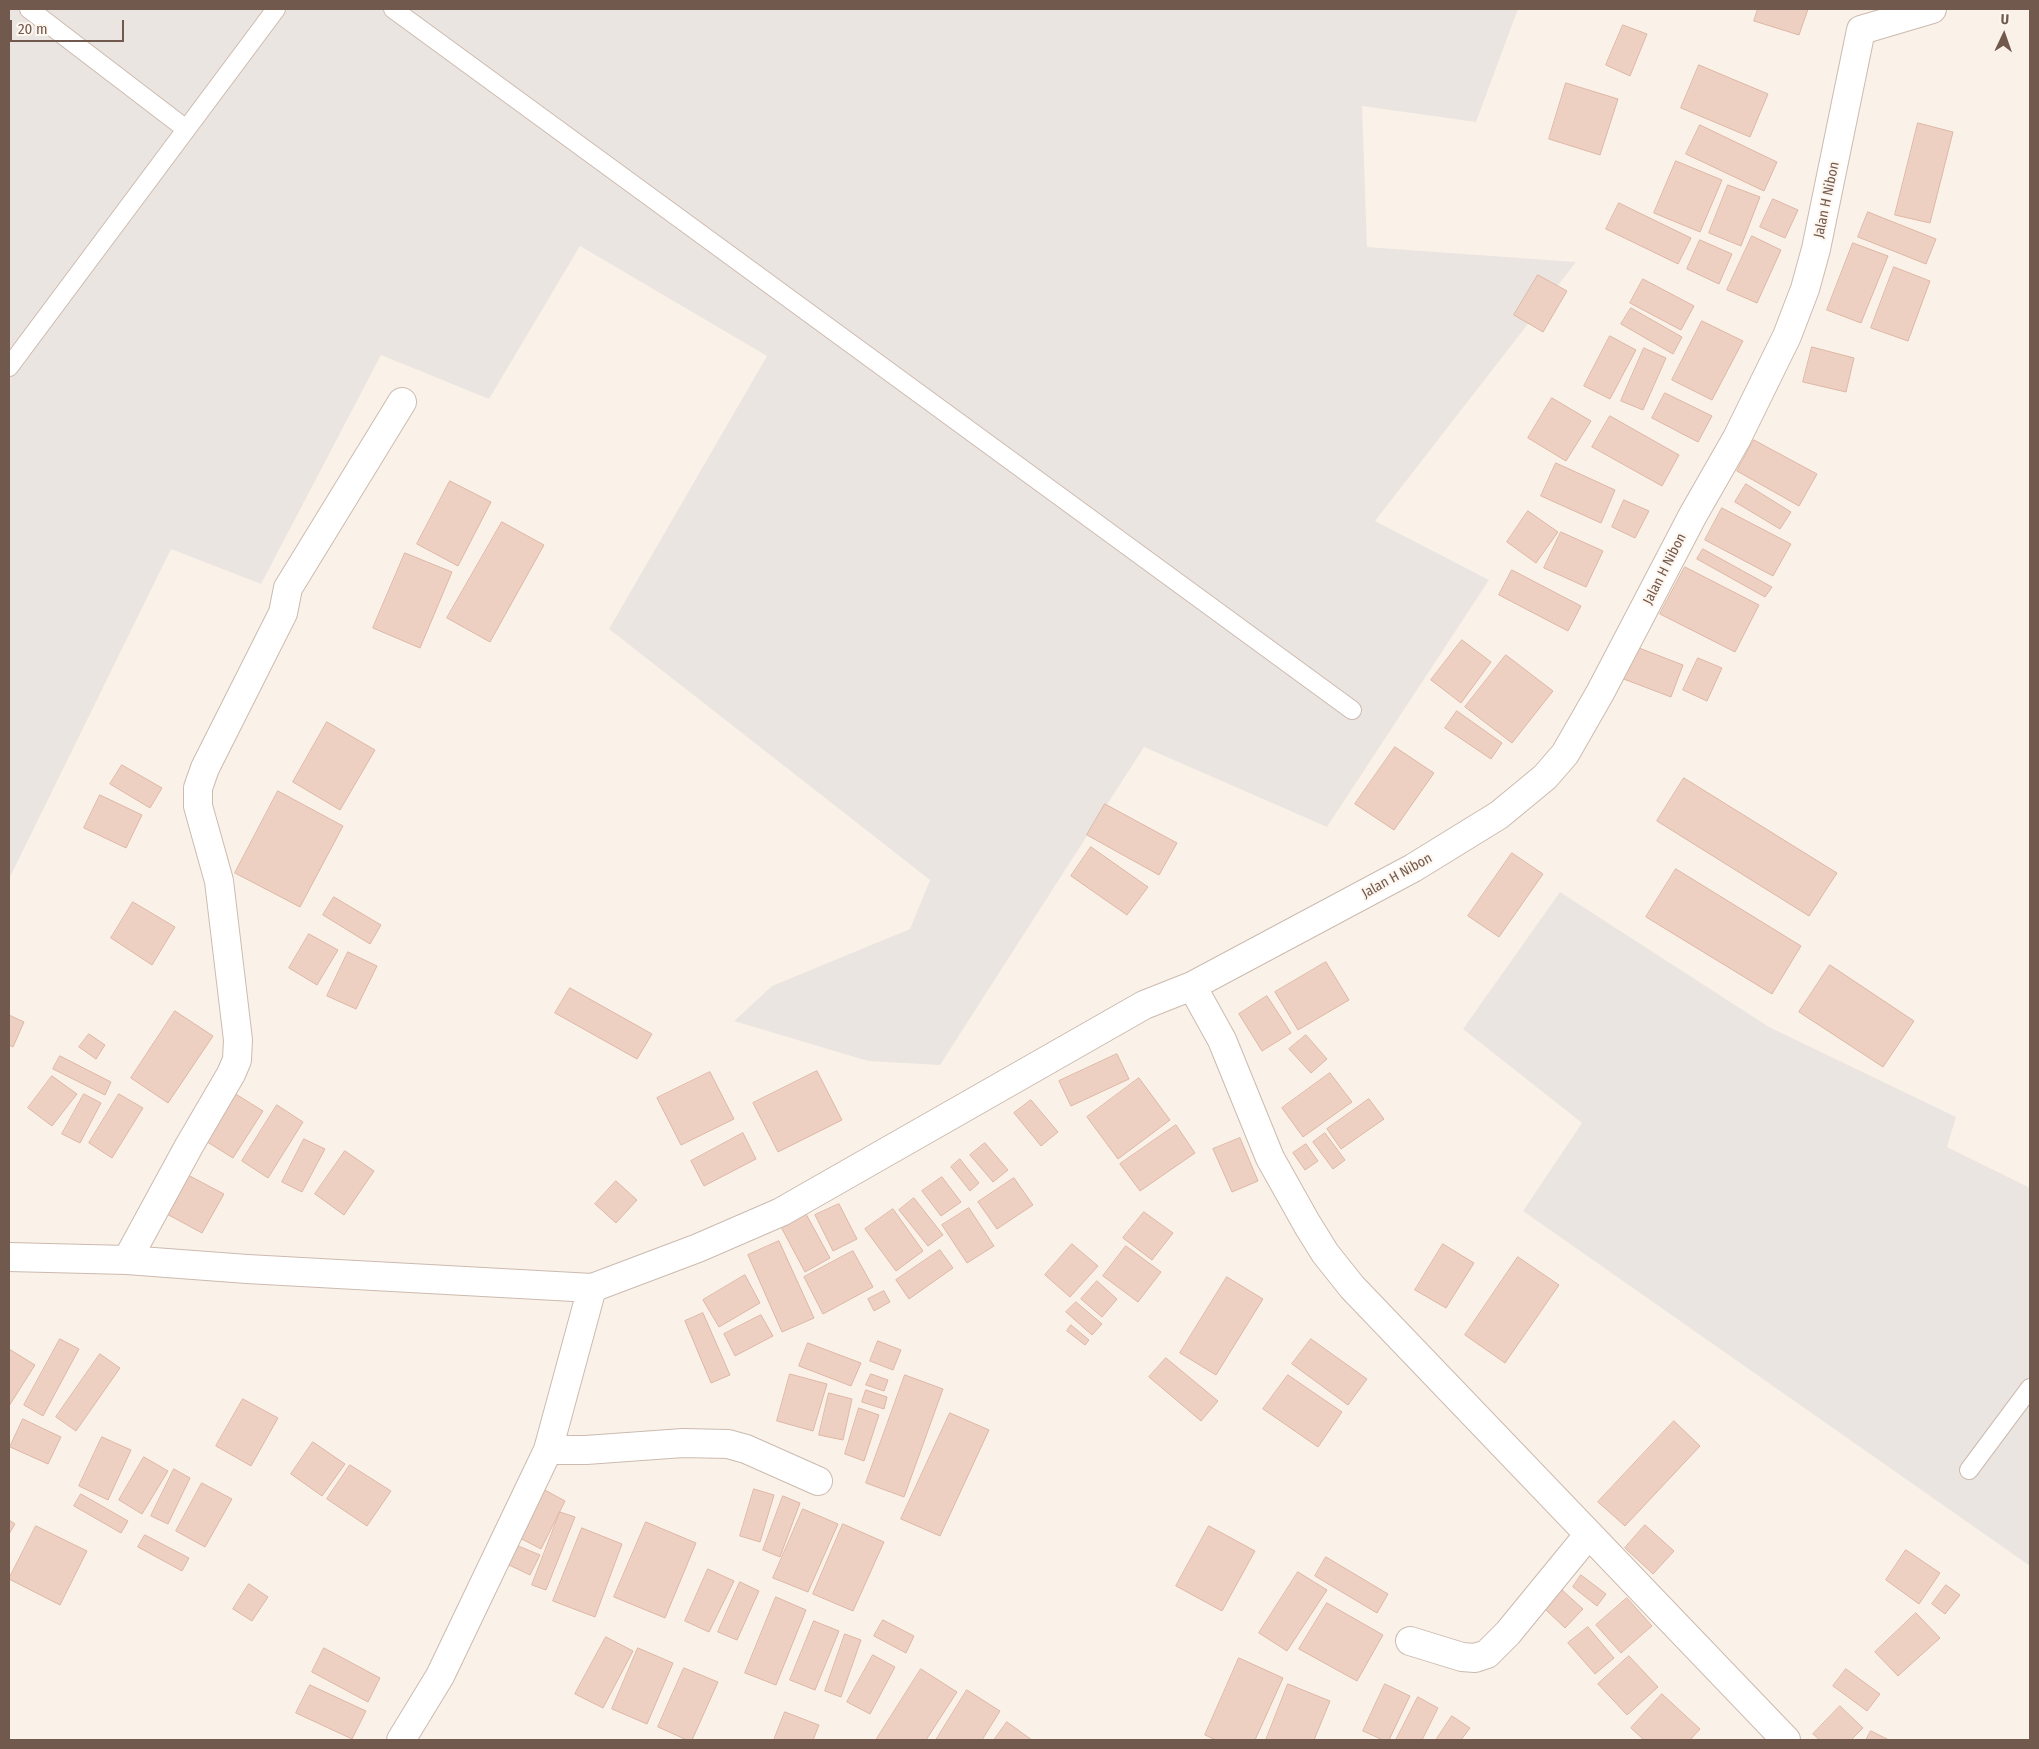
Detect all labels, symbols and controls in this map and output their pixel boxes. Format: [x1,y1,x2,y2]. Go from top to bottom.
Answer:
scale bar [12,10,126,42]
north arrow [1979,10,2029,60]
text: U [2000,11,2009,28]
text: 20 m [18,20,48,38]
street label: Jalan H Nibon [1811,160,1843,240]
street label: Jalan H Nibon [1640,531,1690,607]
street label: Jalan H Nibon [1359,850,1435,902]

